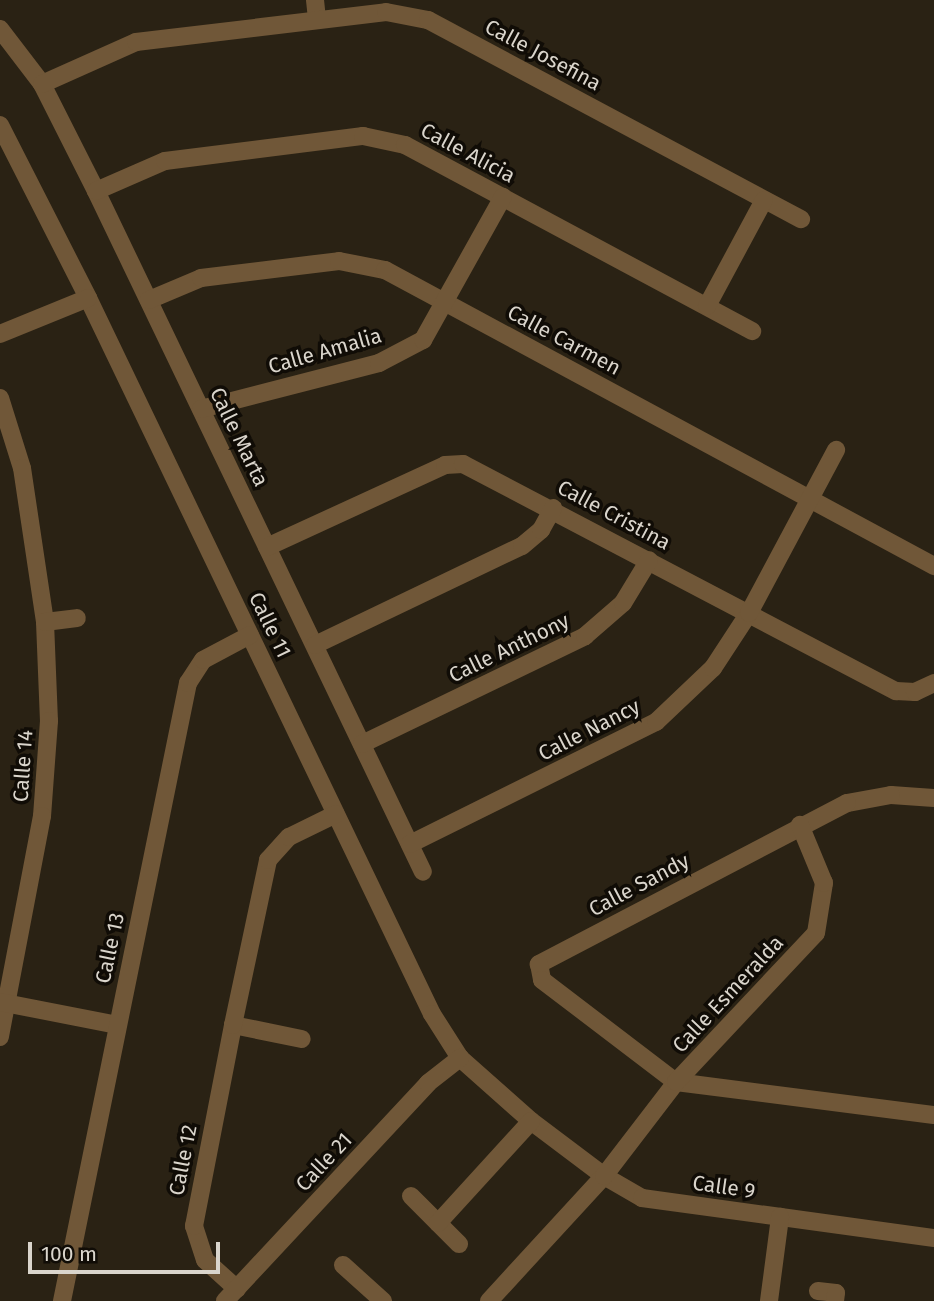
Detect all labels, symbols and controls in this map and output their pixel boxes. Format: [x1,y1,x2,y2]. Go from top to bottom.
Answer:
street label: Calle Josefina [481,14,605,96]
street label: Calle Alicia [416,118,520,188]
street label: Calle Carmen [503,300,625,380]
street label: Calle Amalia [265,323,385,379]
street label: Calle Marta [204,384,274,490]
street label: Calle Cristina [553,475,675,555]
street label: Calle 11 [243,588,297,662]
street label: Calle Anthony [445,608,573,688]
street label: Calle Nancy [534,694,644,766]
street label: Calle 14 [8,729,38,803]
street label: Calle Sandy [585,848,693,922]
street label: Calle 13 [90,910,130,986]
street label: Calle Esmeralda [667,930,789,1058]
street label: Calle 12 [164,1123,202,1197]
street label: Calle 21 [291,1127,357,1197]
street label: Calle 9 [691,1170,757,1204]
scale bar [32,1228,224,1272]
text: 100 m [41,1241,97,1267]

